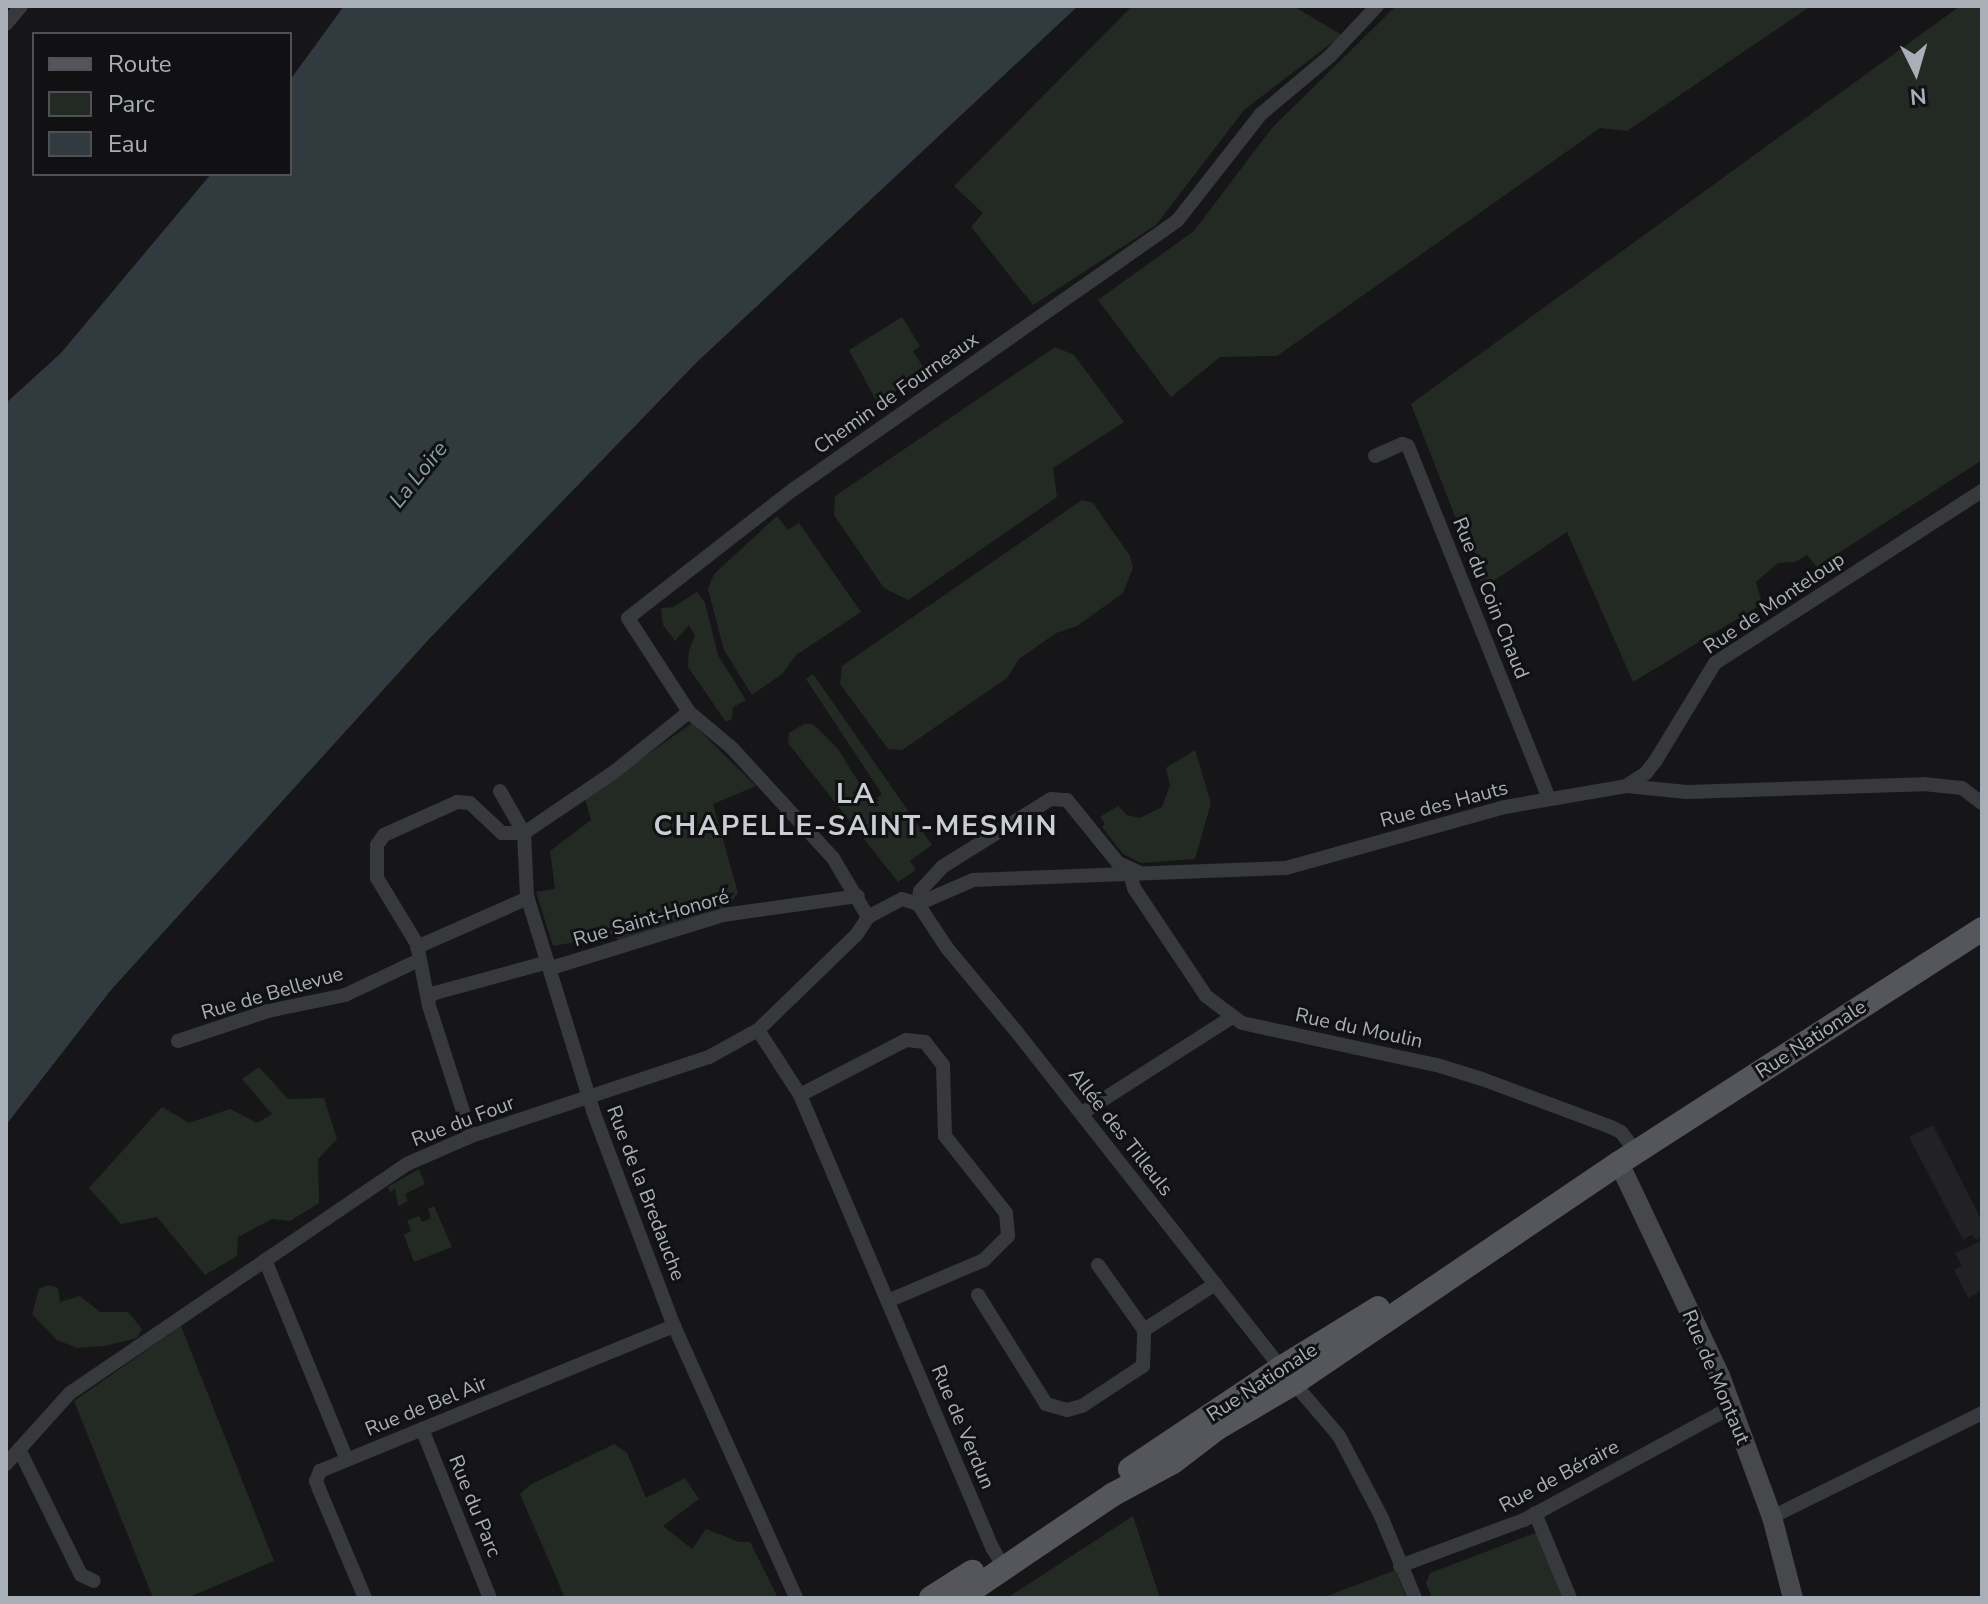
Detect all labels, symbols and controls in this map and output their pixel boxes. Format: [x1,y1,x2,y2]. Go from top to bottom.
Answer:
legend [32,32,292,176]
north arrow [1876,32,1956,112]
text: Route [108,48,172,80]
text: N [1909,80,1928,112]
text: Parc [108,88,155,120]
text: Eau [108,128,148,160]
street label: Chemin de Fourneaux [809,327,983,459]
water label: La Loire [384,436,454,514]
street label: Rue du Coin Chaud [1448,514,1534,682]
street label: Rue de Monteloup [1699,547,1849,659]
street label: Rue des Hauts [1378,775,1510,833]
district label: LA CHAPELLE-SAINT-MESMIN [653,777,1059,843]
street label: Rue Saint-Honoré [570,884,732,952]
street label: Rue de Bellevue [198,961,346,1025]
street label: Rue Nationale [1751,994,1871,1084]
street label: Rue du Moulin [1293,1003,1425,1053]
street label: Allée des Tilleuls [1064,1063,1178,1201]
street label: Rue du Four [408,1090,518,1152]
street label: Rue de la Bredauche [602,1102,690,1284]
street label: Rue de Montaut [1677,1306,1755,1448]
street label: Rue Nationale [1202,1337,1322,1427]
street label: Rue de Verdun [926,1361,1000,1493]
street label: Rue de Bel Air [362,1371,490,1441]
street label: Rue de Béraire [1495,1434,1623,1518]
street label: Rue du Parc [444,1452,506,1560]

